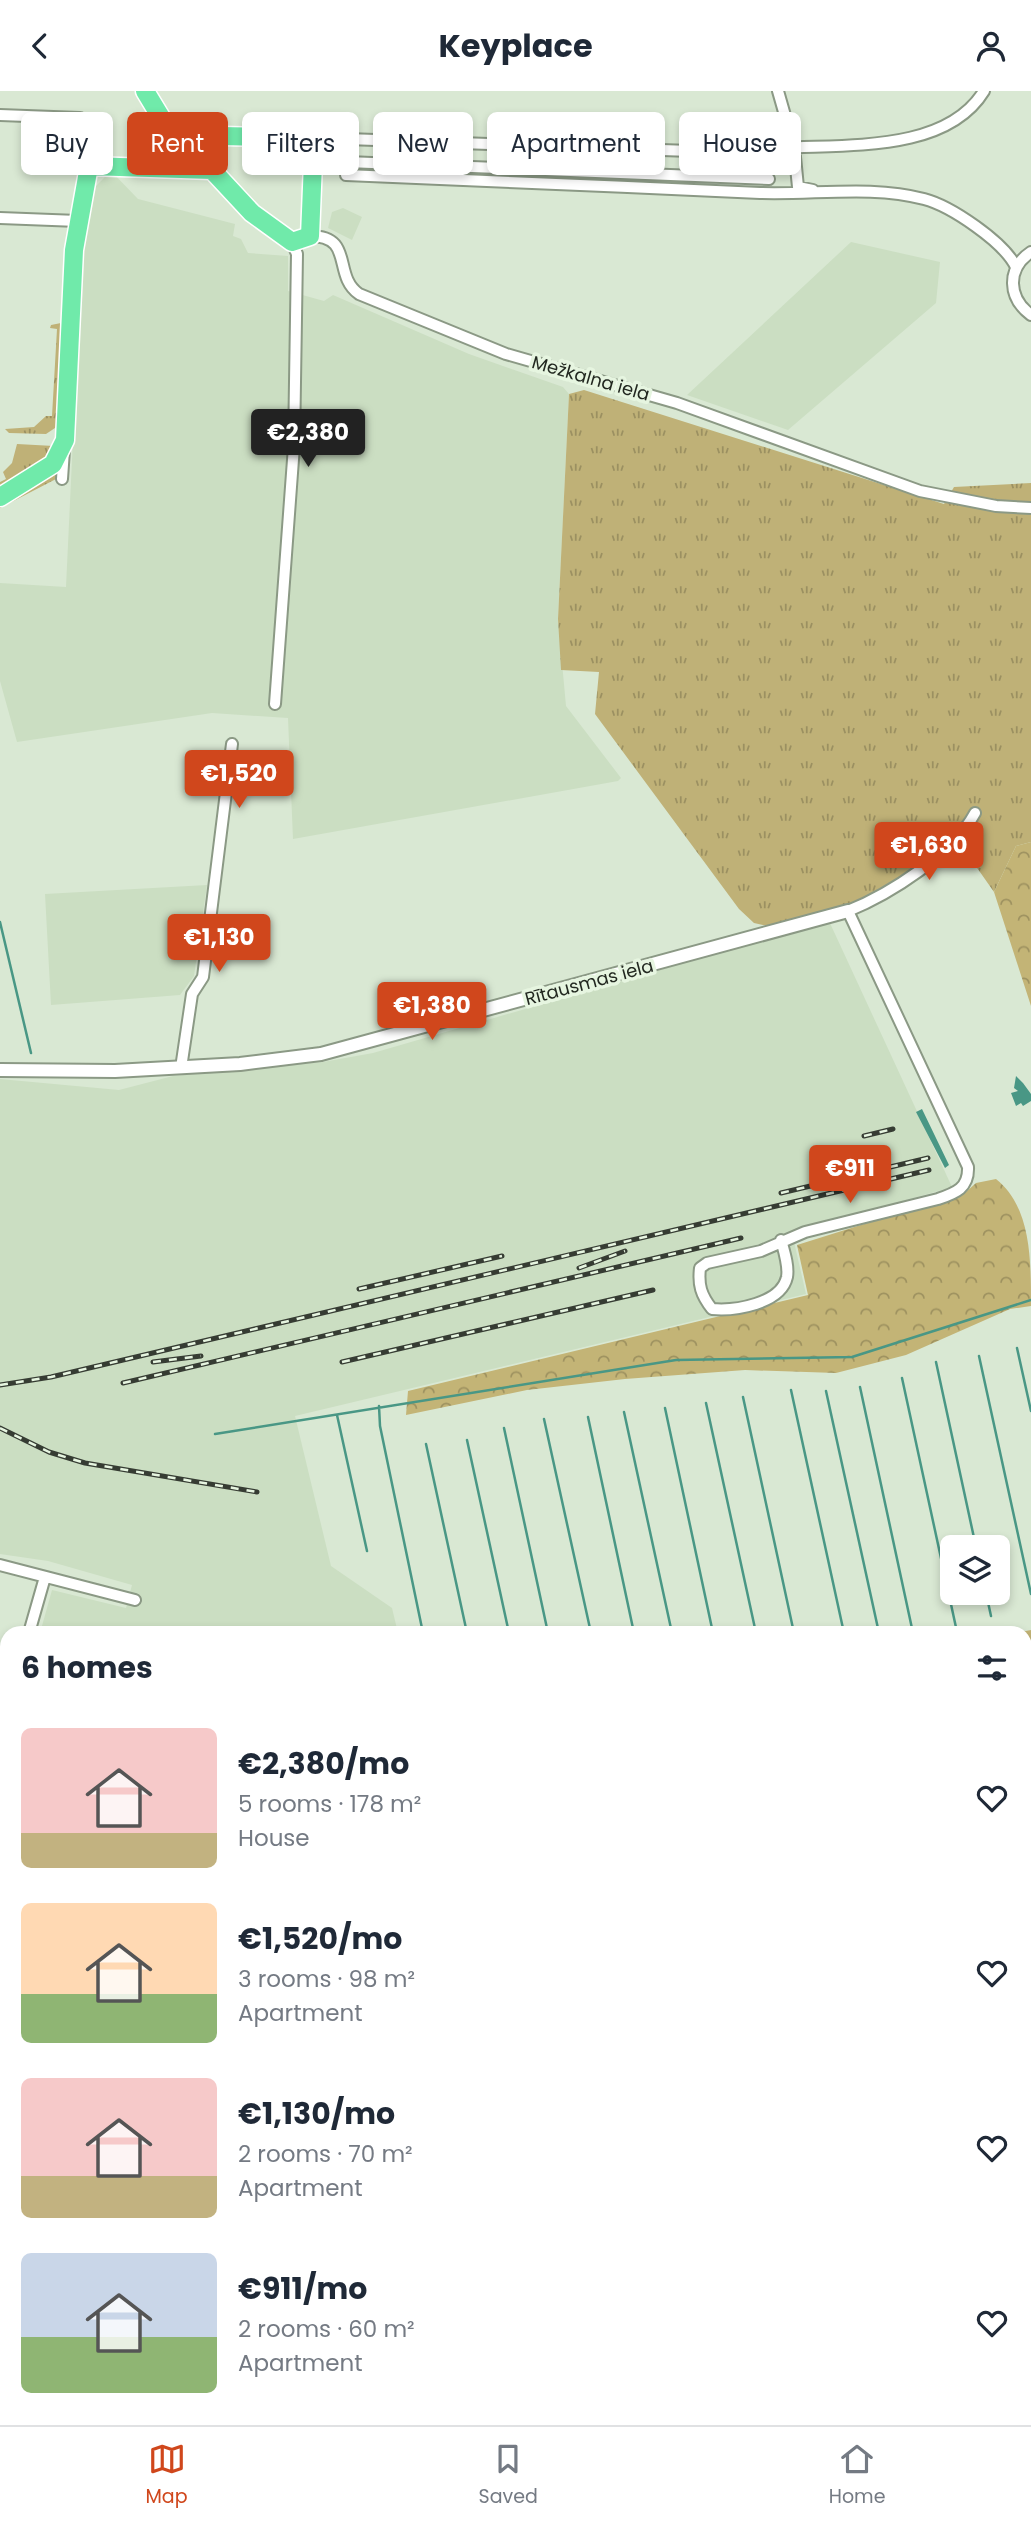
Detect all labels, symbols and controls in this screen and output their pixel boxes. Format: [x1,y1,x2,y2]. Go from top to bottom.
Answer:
text: Keyplace [438,23,593,68]
icon: back [21,27,59,65]
icon: person [972,27,1010,65]
chip: Buy [21,112,113,175]
chip: Rent [127,112,228,175]
chip: Filters [242,112,359,175]
chip: New [373,112,473,175]
chip: Apartment [487,112,665,175]
chip: House [679,112,801,175]
street label: Mežkalna iela [529,349,653,407]
pin: €2,380 [251,409,365,469]
text: €2,380 [267,416,349,448]
pin: €1,520 [182,751,296,810]
text: €1,520 [201,757,277,789]
pin: €1,630 [872,823,986,882]
text: €1,630 [890,829,968,861]
pin: €1,130 [162,915,276,974]
text: €1,130 [183,921,255,953]
street label: Rītausmas iela [522,953,656,1011]
pin: €1,380 [375,983,489,1042]
text: €1,380 [393,989,471,1021]
pin: €911 [809,1145,891,1205]
text: €911 [825,1152,875,1184]
map controls [940,1535,1010,1605]
button: layers [940,1535,1010,1605]
text: 6 homes [21,1646,153,1689]
icon: filters [973,1649,1011,1687]
text: €2,380/mo [238,1742,409,1785]
icon: home [77,1756,161,1840]
icon: heart [973,1779,1011,1817]
text: 5 rooms · 178 m² [238,1788,421,1820]
text: House [238,1822,310,1854]
text: €1,520/mo [238,1917,402,1960]
icon: home [77,1931,161,2015]
icon: heart [973,1954,1011,1992]
text: 3 rooms · 98 m² [238,1963,415,1995]
text: Apartment [238,1997,363,2029]
text: €1,130/mo [238,2092,395,2135]
icon: home [77,2106,161,2190]
icon: heart [973,2129,1011,2167]
text: 2 rooms · 70 m² [238,2138,413,2170]
text: Apartment [238,2172,363,2204]
text: €911/mo [238,2267,367,2310]
icon: home [77,2281,161,2365]
icon: heart [973,2304,1011,2342]
text: 2 rooms · 60 m² [238,2313,415,2345]
text: Apartment [238,2347,363,2379]
tab: Map [145,2440,188,2511]
tab: Saved [479,2440,538,2511]
tab: Home [829,2440,885,2511]

